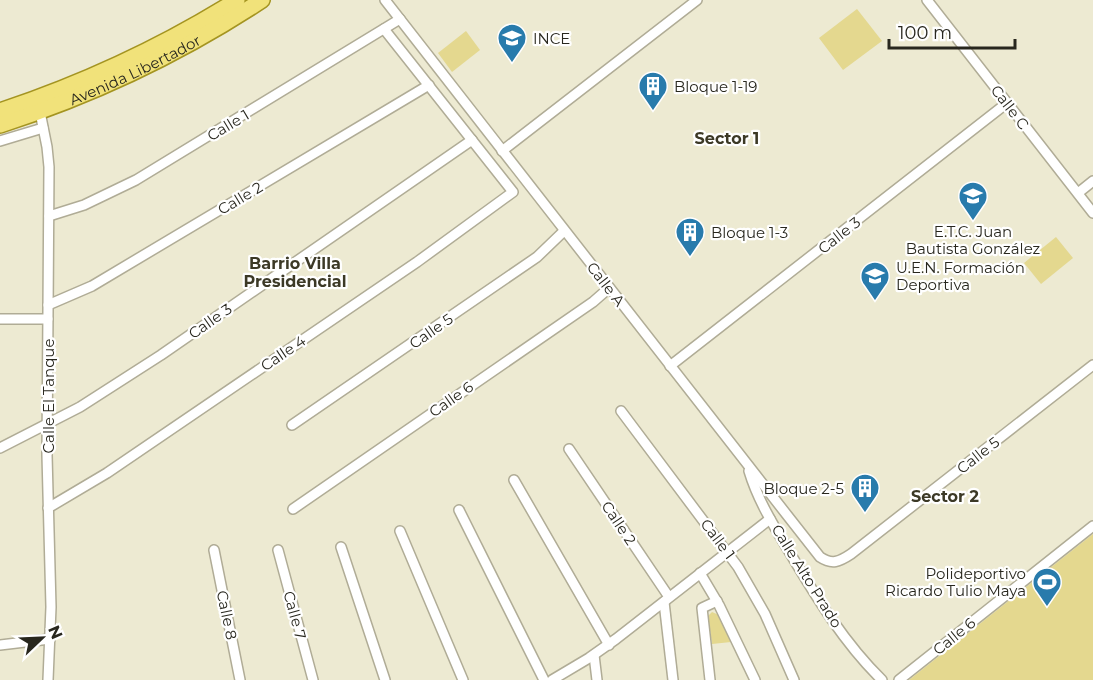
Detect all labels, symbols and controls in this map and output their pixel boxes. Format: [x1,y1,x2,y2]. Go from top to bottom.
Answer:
scale bar [889,12,1015,50]
school or university icon: INCE [496,22,528,64]
text: 100 m [898,22,952,44]
place label: INCE [533,29,570,48]
street label: Avenida Libertador [67,30,204,109]
building icon: Bloque 1-19 [637,70,669,112]
place label: Bloque 1-19 [674,77,757,96]
street label: Calle C [987,81,1033,133]
street label: Calle 1 [203,105,253,145]
district label: Sector 1 [695,129,759,148]
street label: Calle 2 [214,177,266,219]
school or university icon: E.T.C. Juan Bautista González [957,180,989,222]
street label: Calle 3 [814,212,864,258]
building icon: Bloque 1-3 [674,216,706,258]
place label: E.T.C. Juan Bautista González [906,222,1041,258]
place label: Bloque 1-3 [711,223,788,242]
district label: Barrio Villa Presidencial [244,254,346,291]
street label: Calle A [583,258,629,310]
place label: U.E.N. Formación Deportiva [896,258,1025,294]
school or university icon: U.E.N. Formación Deportiva [859,260,891,302]
street label: Calle 3 [185,299,235,343]
street label: Calle 5 [406,309,456,353]
street label: Calle 4 [257,331,309,375]
street label: Calle El Tanque [39,339,58,453]
street label: Calle 6 [425,377,477,421]
street label: Calle 5 [953,432,1003,478]
building icon: Bloque 2-5 [849,472,881,514]
place label: Bloque 2-5 [763,479,844,498]
district label: Sector 2 [911,487,979,506]
street label: Calle 2 [597,497,641,549]
street label: Calle 1 [697,515,739,563]
street label: Calle Alto Prado [768,521,846,631]
place label: Polideportivo Ricardo Tulio Maya [885,564,1026,600]
sports icon: Polideportivo Ricardo Tulio Maya [1031,566,1063,608]
street label: Calle 8 [213,589,241,641]
street label: Calle 7 [279,589,311,641]
north arrow [12,608,72,668]
street label: Calle 6 [929,613,979,659]
text: N [44,623,67,642]

